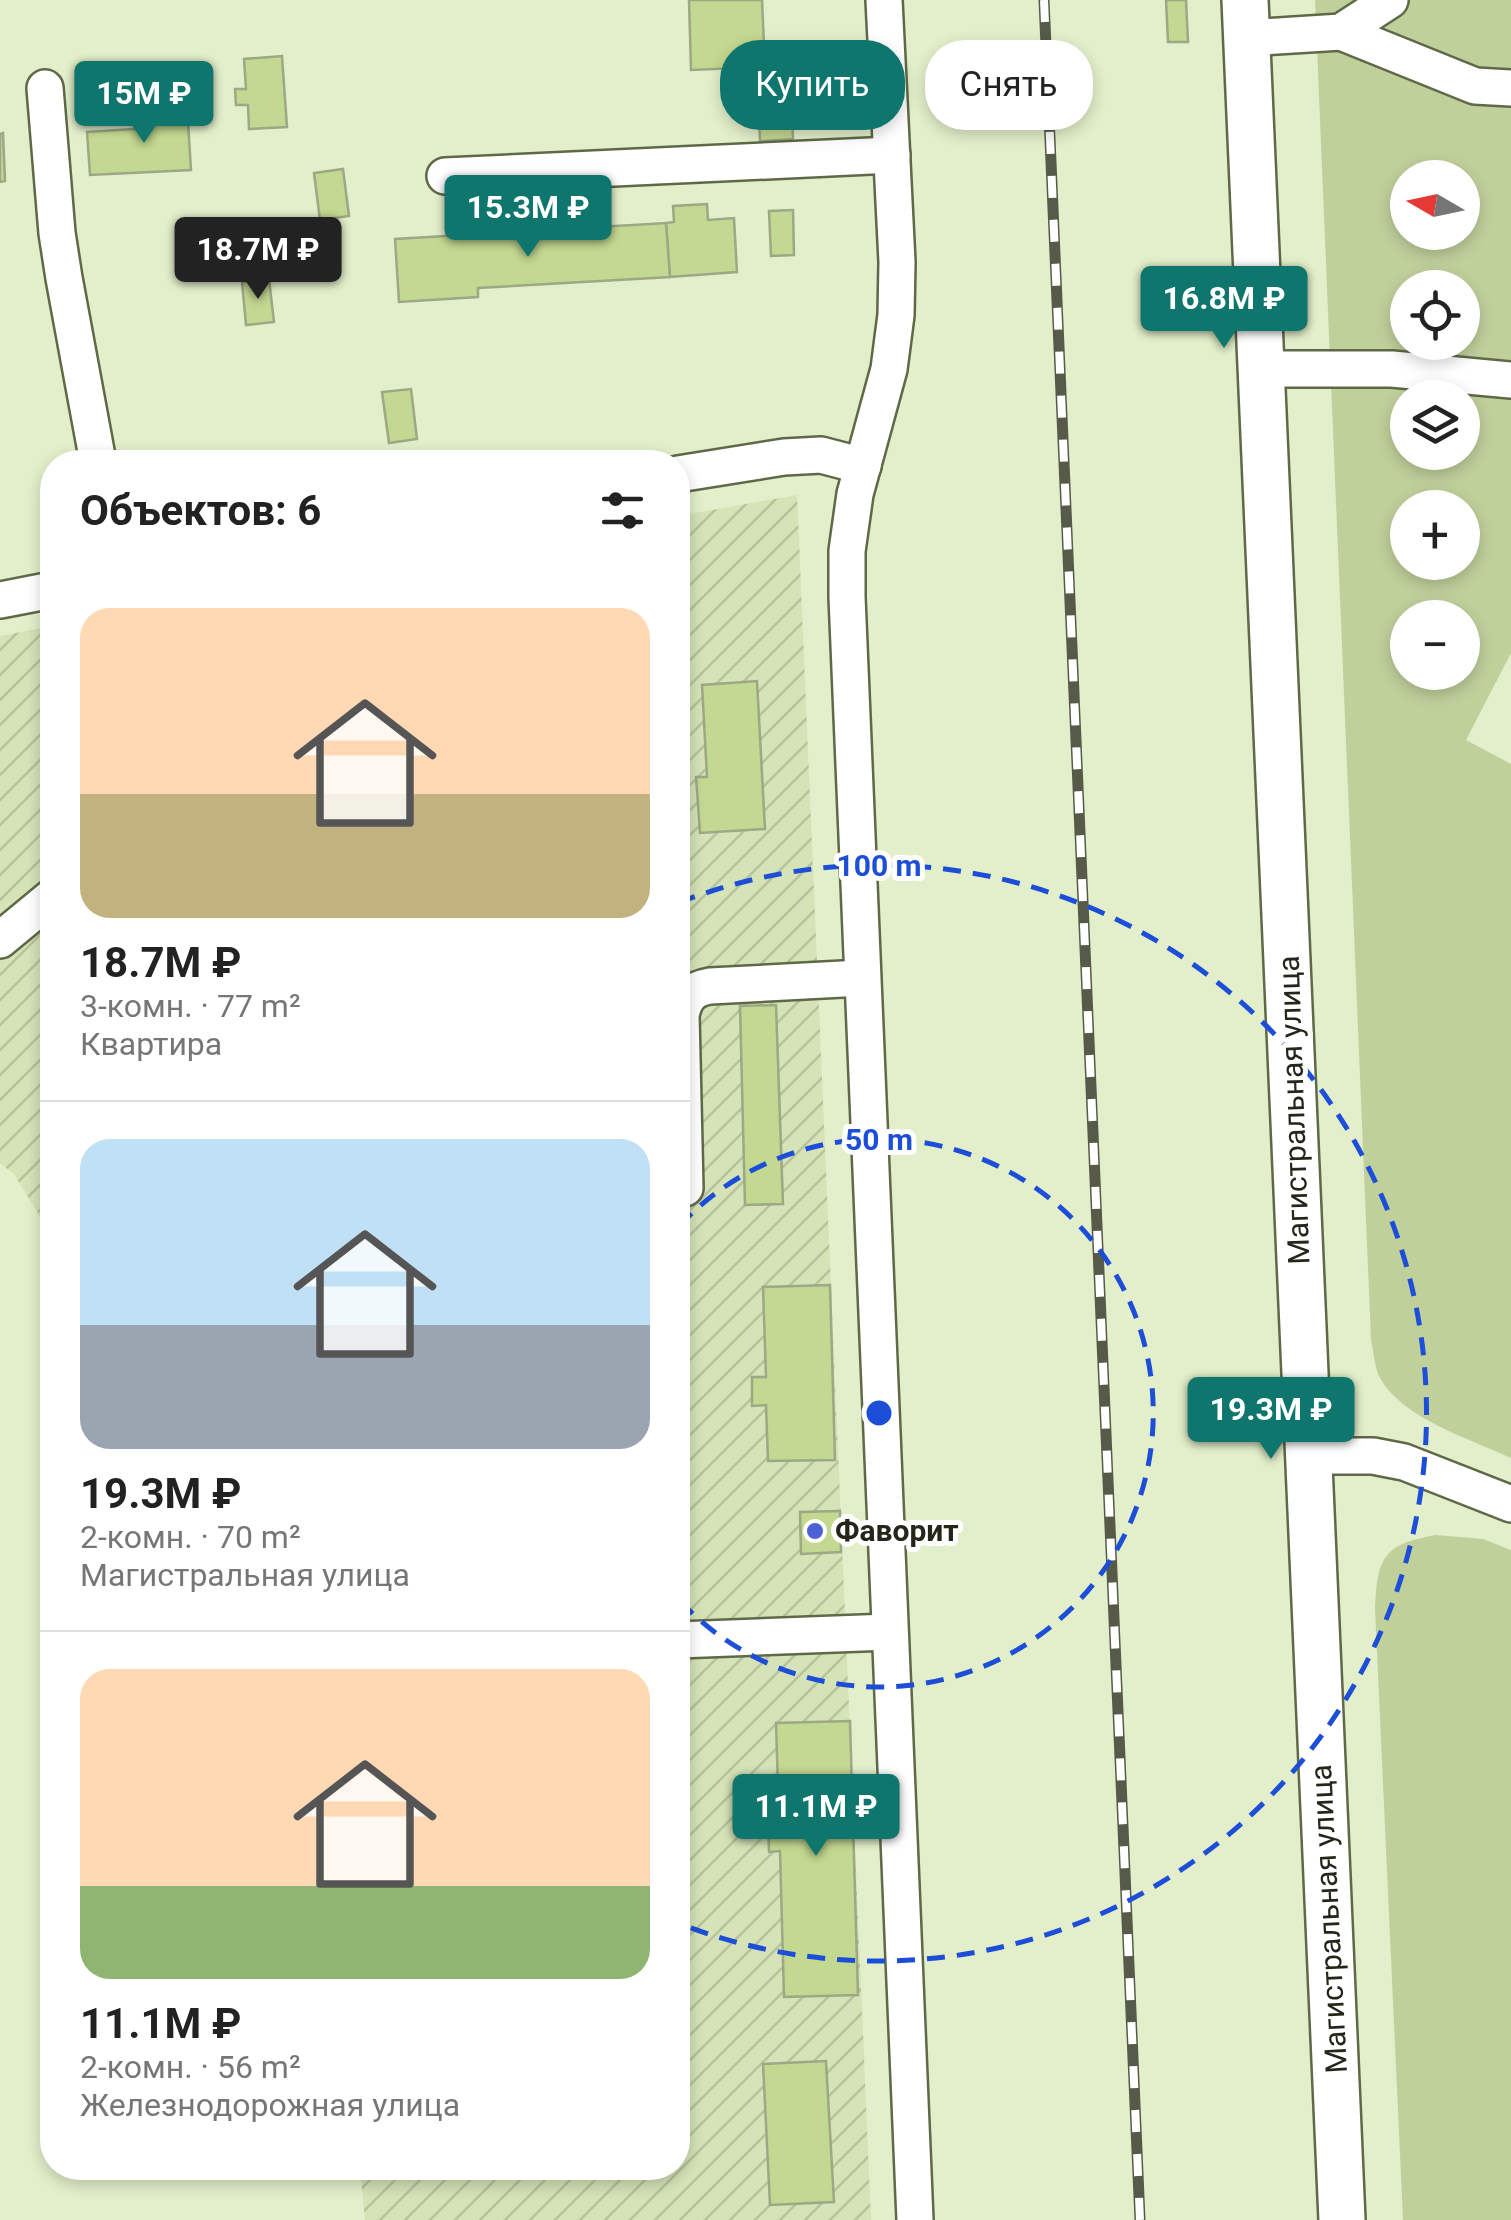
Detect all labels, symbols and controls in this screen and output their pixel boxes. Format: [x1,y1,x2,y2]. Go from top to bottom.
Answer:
chip: Купить [720,40,905,130]
chip: Снять [925,40,1093,130]
pin: 15M ₽ [74,61,214,146]
text: 15M ₽ [96,74,192,112]
north arrow [1390,160,1480,250]
map controls [1390,160,1480,690]
pin: 15.3M ₽ [436,175,620,260]
text: 15.3M ₽ [467,188,589,226]
pin: 18.7M ₽ [166,217,350,302]
text: 18.7M ₽ [197,230,319,268]
pin: 16.8M ₽ [1132,266,1316,351]
button: locate [1390,270,1480,360]
text: 16.8M ₽ [1163,279,1285,317]
button: layers [1390,380,1480,470]
icon: filters [595,483,650,538]
text: Объектов: 6 [80,486,321,535]
button: + [1390,490,1480,580]
button: − [1390,600,1480,690]
icon: home [275,673,455,853]
text: 100 m [836,848,922,883]
text: 18.7M ₽ [80,938,241,987]
street label: Магистральная улица [1271,955,1316,1265]
text: 3-комн. · 77 m² [80,987,301,1025]
text: Квартира [80,1025,222,1063]
text: 50 m [845,1122,913,1157]
icon: home [275,1204,455,1384]
pin: 19.3M ₽ [1179,1377,1363,1462]
text: 19.3M ₽ [1210,1390,1332,1428]
centre of rings [861,1395,897,1431]
text: 19.3M ₽ [80,1469,241,1518]
place label: Фаворит [835,1513,959,1548]
text: 2-комн. · 70 m² [80,1518,301,1556]
marker: Фаворит [804,1520,826,1542]
text: Магистральная улица [80,1556,410,1594]
icon: home [275,1734,455,1914]
street label: Магистральная улица [1303,1764,1354,2074]
pin: 11.1M ₽ [724,1774,908,1859]
text: 11.1M ₽ [755,1787,877,1825]
text: 11.1M ₽ [80,1999,241,2048]
text: 2-комн. · 56 m² [80,2048,301,2086]
text: Железнодорожная улица [80,2086,460,2124]

